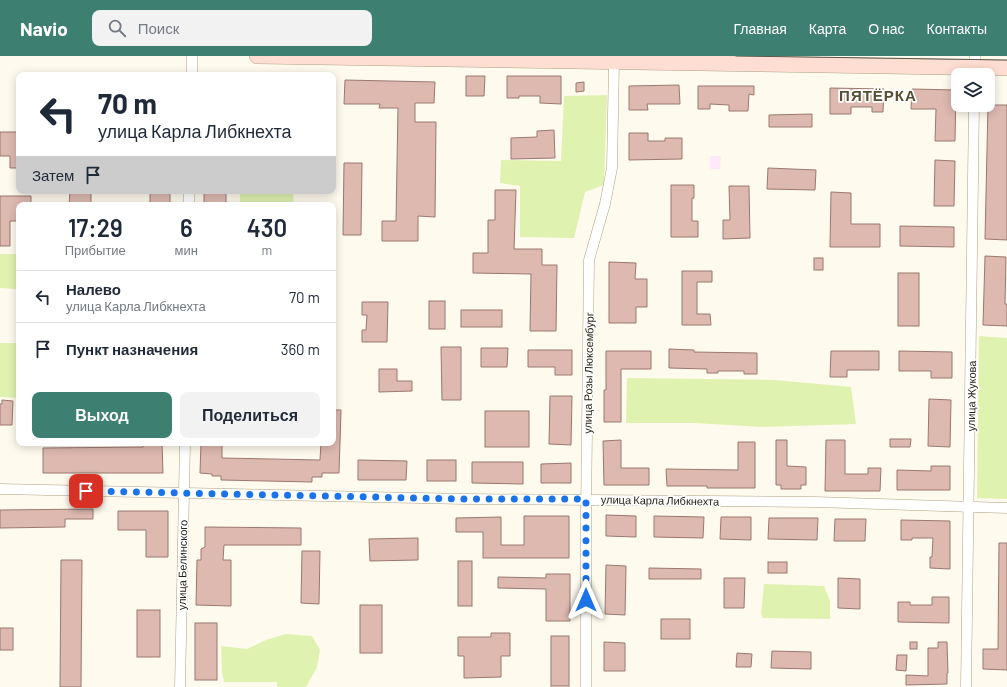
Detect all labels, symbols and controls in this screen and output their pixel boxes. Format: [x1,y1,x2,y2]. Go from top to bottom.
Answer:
search box [92,10,372,46]
text: Navio [20,17,68,40]
icon: search [106,17,128,39]
text: Поиск [138,19,179,37]
text: Главная [734,20,787,37]
text: Карта [809,20,846,37]
text: О нас [868,20,905,37]
text: Контакты [927,20,987,37]
map controls [951,68,995,112]
button: layers [951,68,995,112]
text: 70 m [98,86,157,120]
district label: ПЯТЁРКА [839,86,917,104]
icon: left [32,88,84,140]
text: улица Карла Либкнехта [98,120,292,142]
icon: arrive [82,164,104,186]
text: Затем [32,166,74,184]
text: 17:29 [68,213,123,242]
text: 6 [180,213,193,242]
text: 430 [247,213,287,242]
text: Прибытие [65,242,126,258]
text: мин [175,242,198,258]
text: m [262,242,272,258]
text: Налево [66,280,121,298]
icon: left [32,286,54,308]
text: 70 m [289,288,320,306]
text: улица Карла Либкнехта [66,298,206,314]
street label: улица Розы Люксембург [580,312,596,434]
icon: arrive [32,338,54,360]
text: Пункт назначения [66,340,198,358]
text: 360 m [281,340,320,358]
street label: улица Жукова [964,360,978,432]
button: Выход [32,392,172,438]
button: Поделиться [180,392,320,438]
pin [69,474,103,508]
icon: arrive [75,480,97,502]
street label: улица Карла Либкнехта [601,492,720,508]
street label: улица Белинского [175,520,189,610]
position arrow [565,579,607,621]

